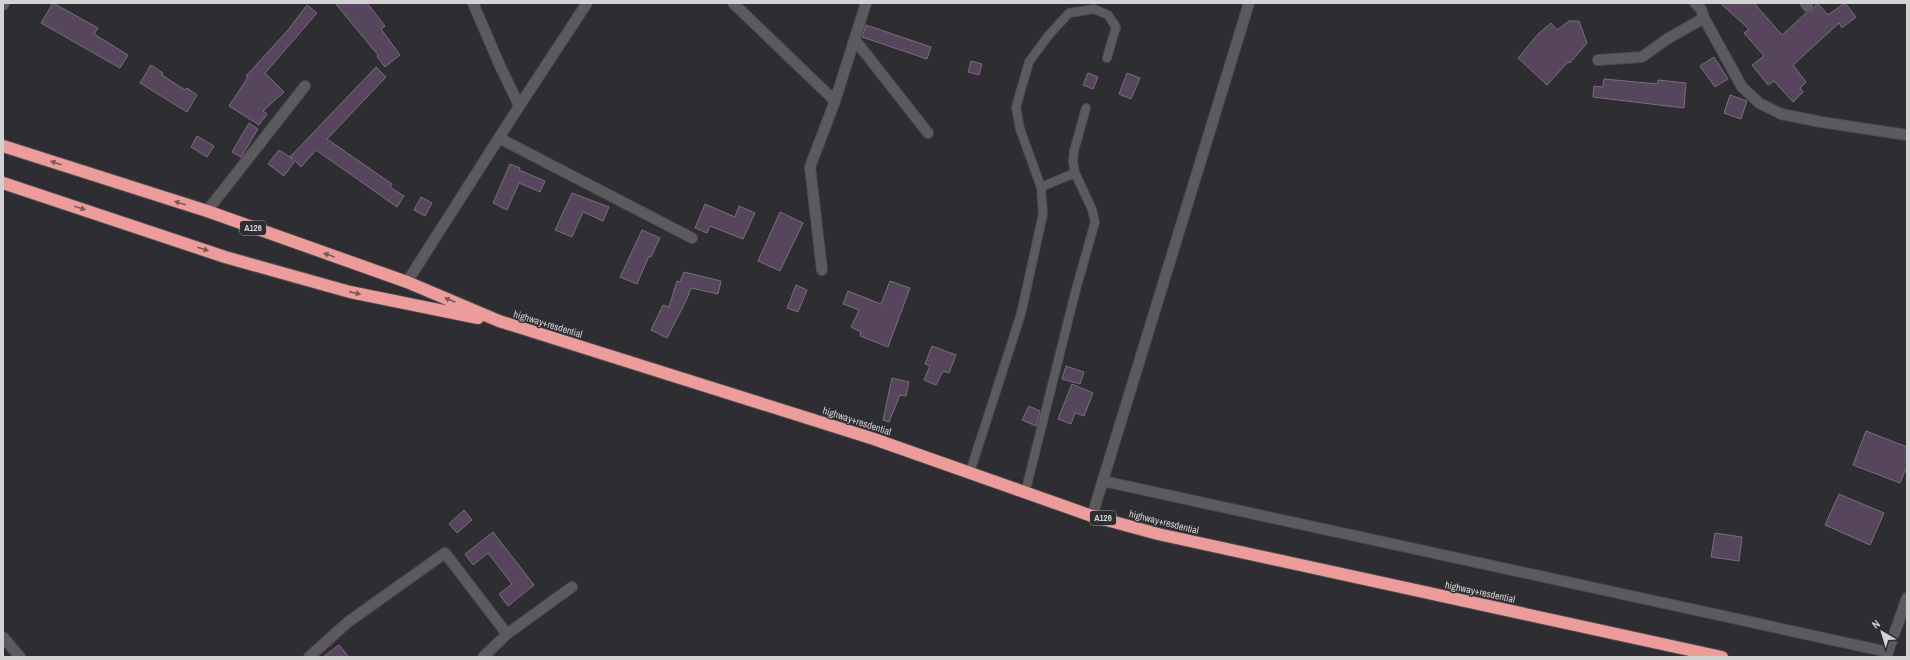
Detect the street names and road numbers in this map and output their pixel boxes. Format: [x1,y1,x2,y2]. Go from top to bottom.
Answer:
road number: A126 [240,221,266,235]
street label: highway+resdential [512,307,584,341]
street label: highway+resdential [821,404,893,438]
street label: highway+resdential [1128,507,1200,537]
road number: A126 [1090,511,1116,525]
street label: highway+resdential [1444,578,1516,606]

